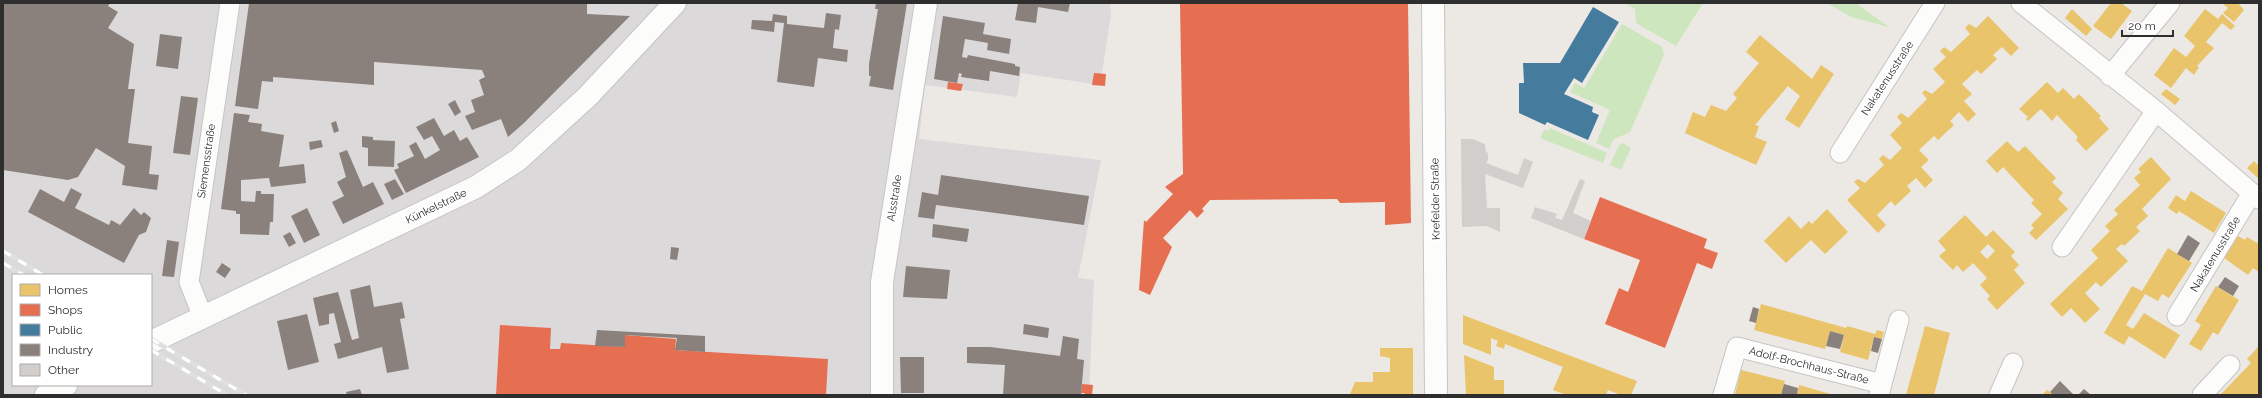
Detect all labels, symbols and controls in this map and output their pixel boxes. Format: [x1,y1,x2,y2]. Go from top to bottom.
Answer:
scale bar [2122,12,2173,38]
text: 20 m [2128,19,2156,33]
street label: Nakatenusstraße [1859,38,1917,118]
street label: Siemensstraße [195,122,218,199]
street label: Krefelder Straße [1428,157,1443,240]
street label: Alsstraße [884,173,905,222]
street label: Künkelstraße [404,186,469,227]
street label: Nakatenusstraße [2188,214,2243,294]
legend [12,274,152,386]
text: Homes [48,283,88,297]
text: Shops [48,303,83,317]
text: Public [48,323,83,337]
text: Industry [48,343,94,357]
street label: Adolf-Brochhaus-Straße [1748,344,1871,387]
text: Other [48,363,80,377]

